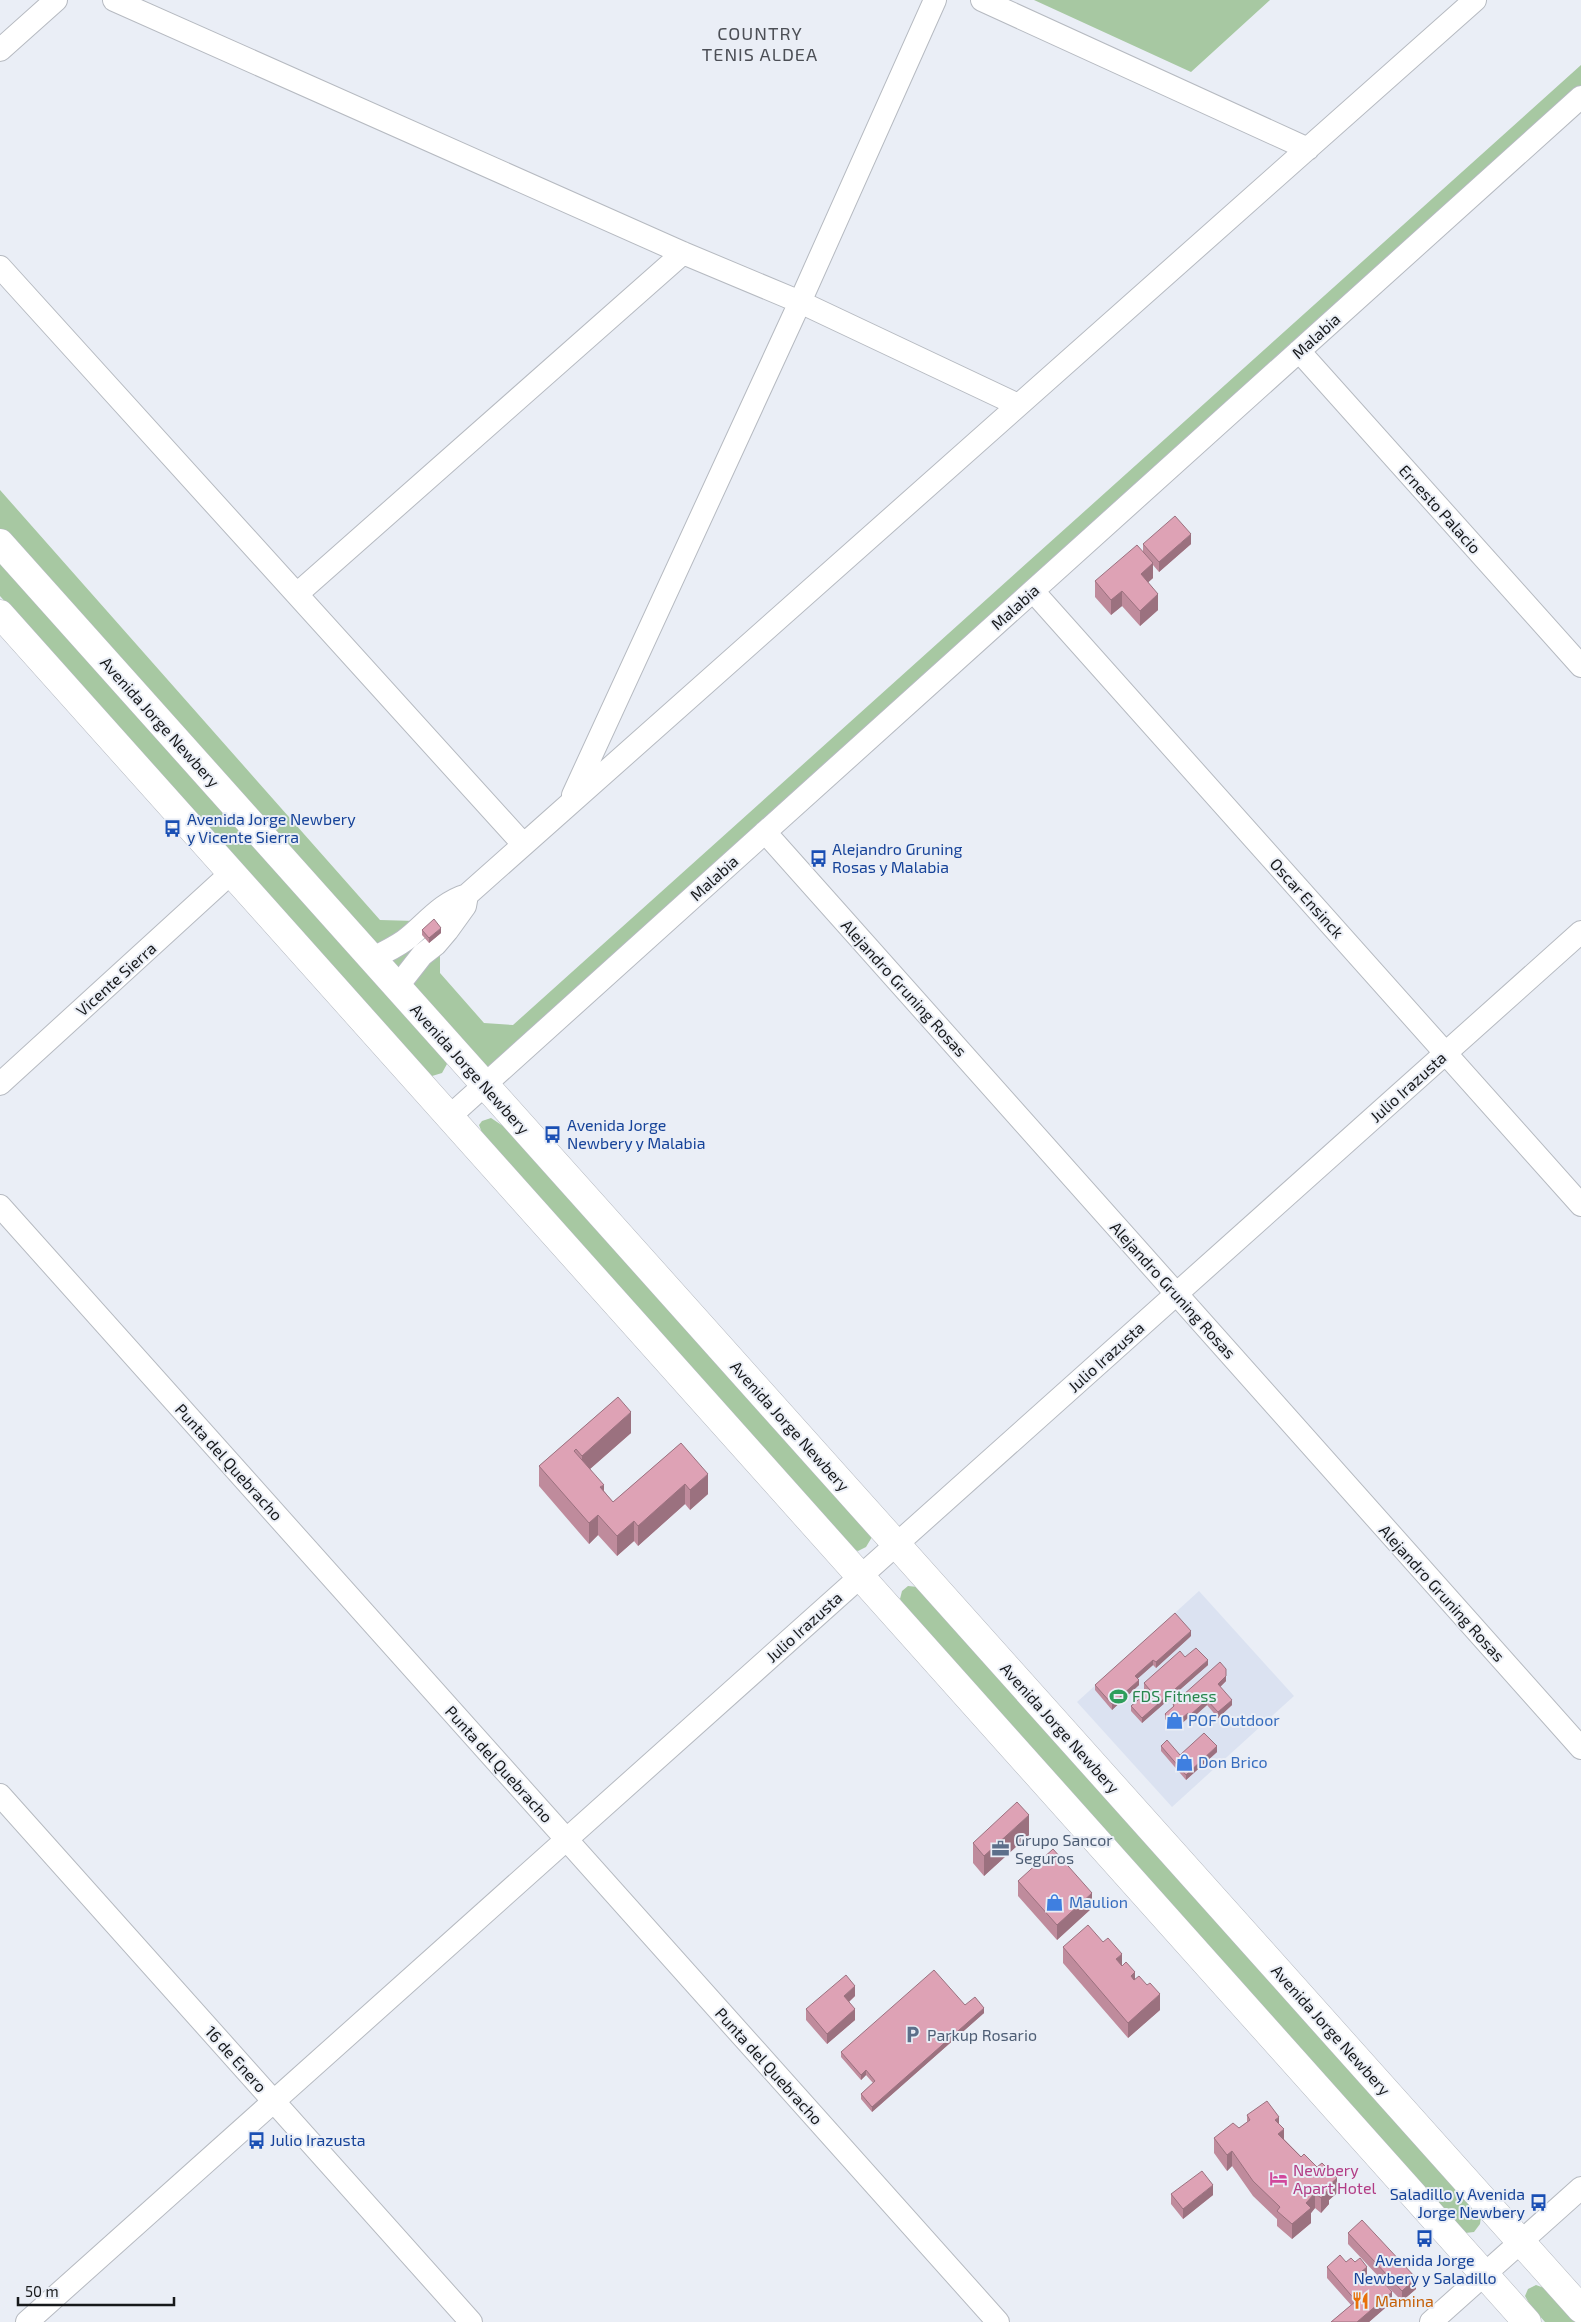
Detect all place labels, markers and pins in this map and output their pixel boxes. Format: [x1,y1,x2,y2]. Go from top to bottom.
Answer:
place label: Avenida Jorge Newbery y Vicente Sierra [187,809,356,846]
bus stop icon: Avenida Jorge Newbery y Vicente Sierra [163,818,183,838]
place label: Alejandro Gruning Rosas y Malabia [832,839,963,876]
bus stop icon: Alejandro Gruning Rosas y Malabia [808,848,828,868]
place label: Avenida Jorge Newbery y Malabia [567,1115,705,1152]
bus stop icon: Avenida Jorge Newbery y Malabia [543,1124,563,1144]
sports icon: FDS Fitness [1108,1686,1128,1706]
place label: FDS Fitness [1132,1686,1217,1705]
shop icon: POF Outdoor [1164,1710,1184,1730]
place label: POF Outdoor [1188,1710,1280,1729]
shop icon: Don Brico [1174,1752,1194,1772]
place label: Don Brico [1198,1752,1268,1771]
place label: Grupo Sancor Seguros [1015,1830,1113,1867]
office icon: Grupo Sancor Seguros [991,1839,1011,1859]
shop icon: Maulion [1045,1892,1065,1912]
place label: Maulion [1069,1892,1128,1911]
parking icon: Parkup Rosario [903,2025,923,2045]
place label: Parkup Rosario [927,2025,1037,2044]
bus stop icon: Julio Irazusta [246,2130,266,2150]
place label: Julio Irazusta [270,2130,366,2149]
place label: Newbery Apart Hotel [1293,2160,1377,2197]
hotel icon: Newbery Apart Hotel [1269,2169,1289,2189]
place label: Saladillo y Avenida Jorge Newbery [1390,2184,1526,2221]
bus stop icon: Saladillo y Avenida Jorge Newbery [1529,2193,1549,2213]
bus stop icon: Avenida Jorge Newbery y Saladillo [1415,2229,1435,2249]
place label: Avenida Jorge Newbery y Saladillo [1353,2250,1497,2287]
restaurant icon: Mamina [1351,2291,1371,2311]
place label: Mamina [1375,2291,1434,2310]

